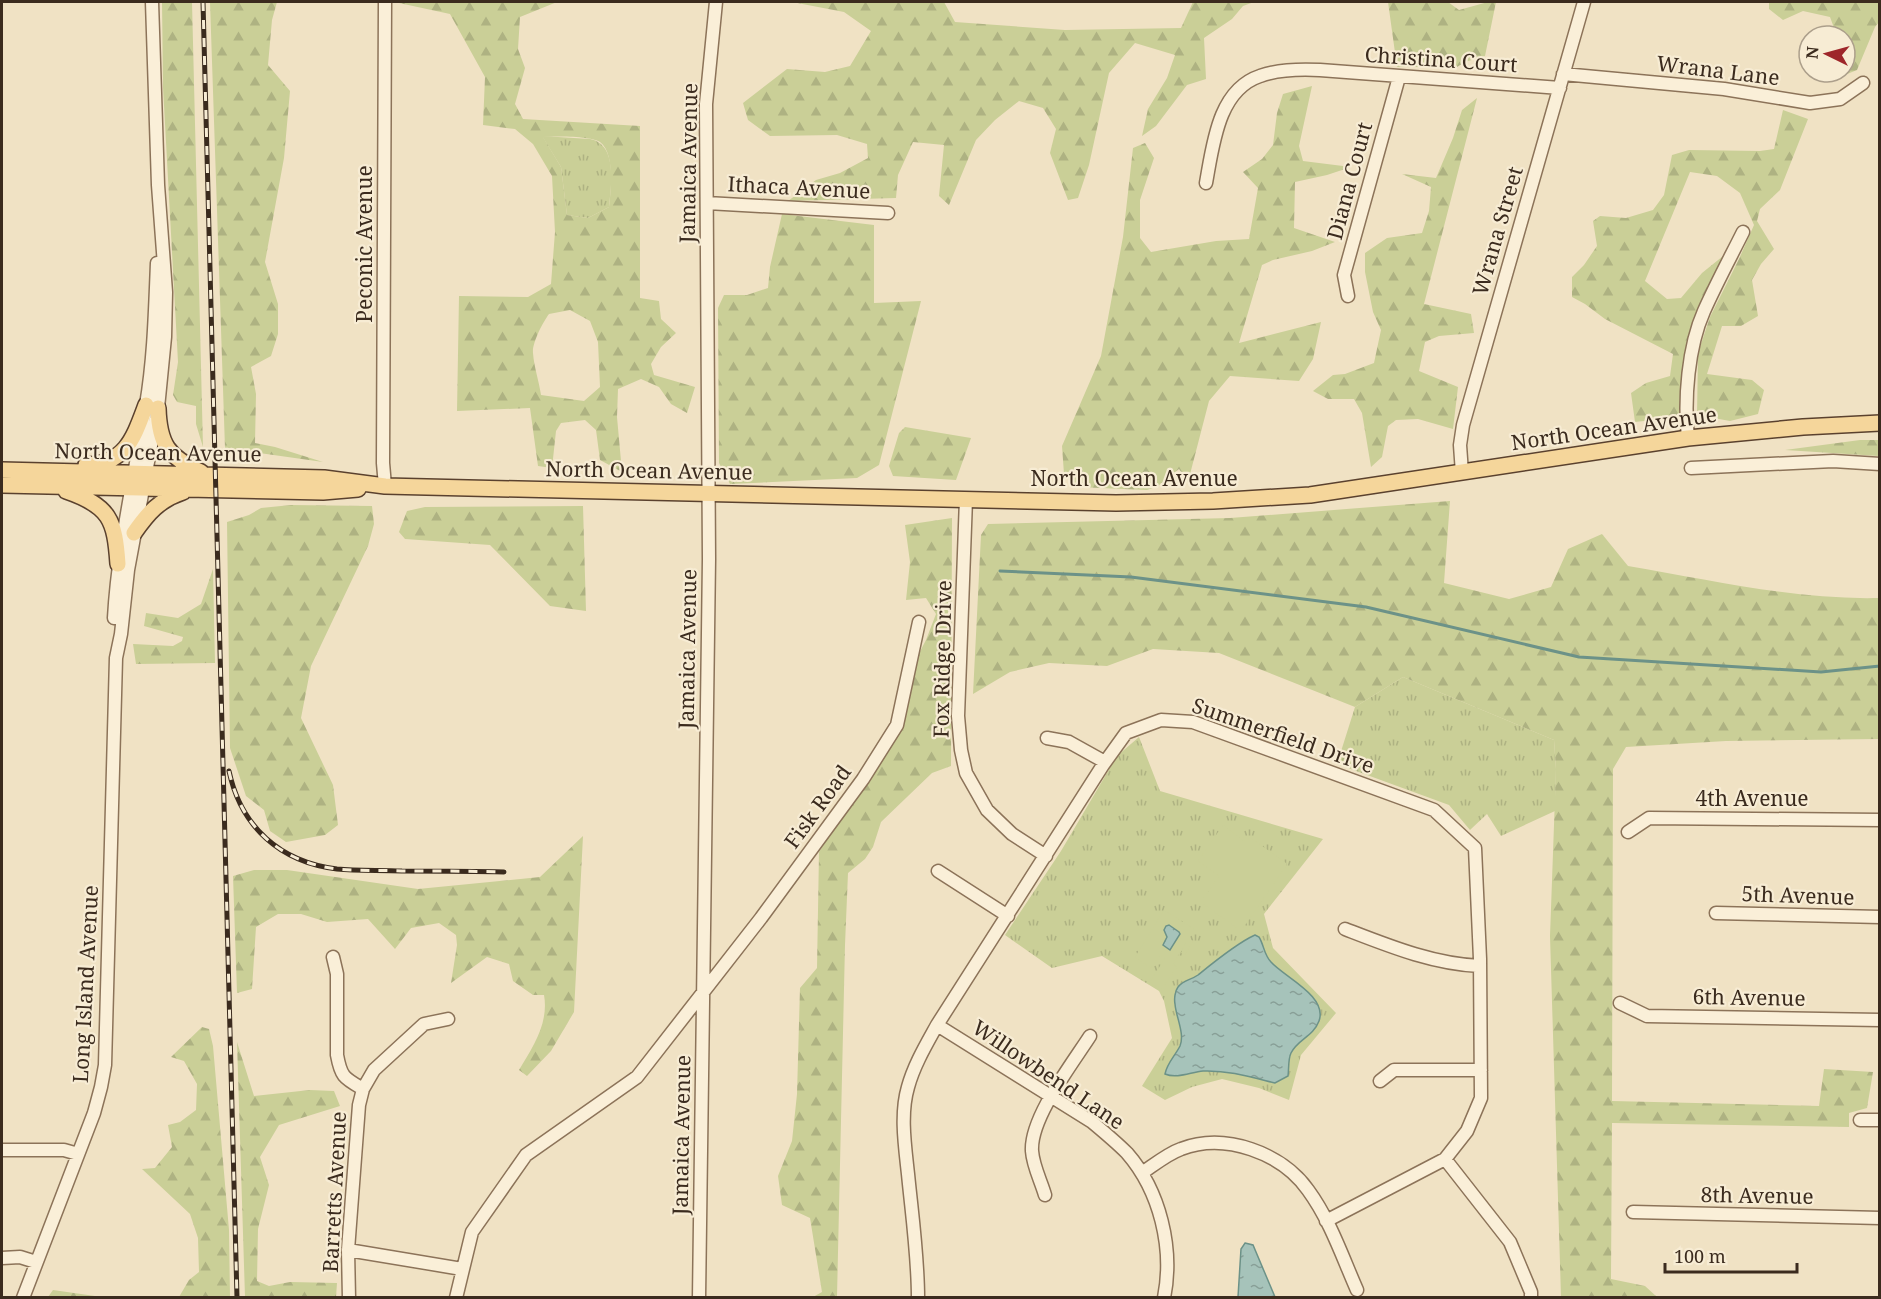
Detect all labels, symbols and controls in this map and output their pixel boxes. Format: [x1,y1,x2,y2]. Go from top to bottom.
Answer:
north arrow [1797,24,1857,84]
street label: Christina Court [1364,40,1518,78]
text: N [1801,45,1824,60]
street label: Wrana Lane [1655,49,1781,91]
street label: Jamaica Avenue [673,83,703,244]
street label: Diana Court [1320,119,1378,242]
street label: Wrana Street [1465,163,1529,298]
street label: Peconic Avenue [350,165,378,323]
street label: Ithaca Avenue [727,169,871,205]
street label: North Ocean Avenue [1509,400,1718,456]
street label: North Ocean Avenue [54,436,262,468]
street label: North Ocean Avenue [545,454,753,486]
street label: North Ocean Avenue [1030,464,1238,492]
street label: Jamaica Avenue [672,569,702,730]
street label: Fox Ridge Drive [927,580,957,738]
street label: Summerfield Drive [1189,691,1378,779]
street label: Fisk Road [777,759,857,854]
street label: 4th Avenue [1696,784,1808,812]
street label: 5th Avenue [1741,879,1855,911]
street label: Long Island Avenue [66,884,104,1084]
street label: 6th Avenue [1692,982,1806,1012]
street label: Willowbend Lane [967,1013,1130,1135]
street label: Jamaica Avenue [666,1055,696,1216]
street label: Barretts Avenue [316,1111,352,1273]
street label: 8th Avenue [1700,1180,1814,1210]
scale bar [1665,1236,1797,1274]
text: 100 m [1674,1244,1726,1268]

